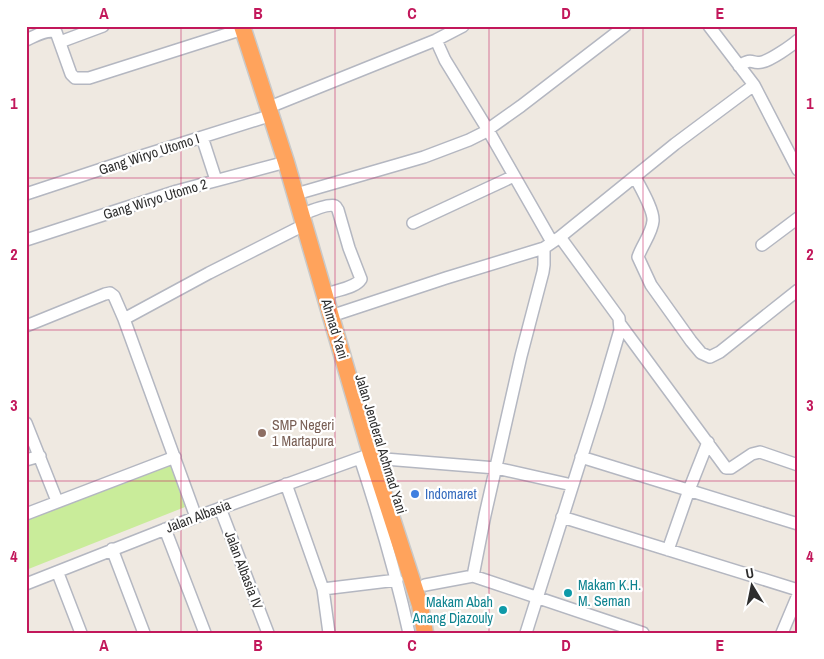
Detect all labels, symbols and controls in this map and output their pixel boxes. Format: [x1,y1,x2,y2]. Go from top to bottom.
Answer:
text: A [99,2,109,24]
text: B [253,2,263,24]
text: C [407,2,417,24]
text: D [561,2,571,24]
text: E [716,2,725,24]
text: 1 [10,92,18,114]
text: 1 [806,92,814,114]
street label: Gang Wiryo Utomo I [96,129,202,179]
street label: Gang Wiryo Utomo 2 [101,175,209,223]
text: 2 [10,243,18,265]
text: 2 [806,243,814,265]
street label: Ahmad Yani [317,296,353,361]
street label: Jalan Jenderal Achmad Yani [351,372,411,516]
text: 3 [10,394,18,416]
text: 3 [806,394,814,416]
place label: SMP Negeri 1 Martapura [272,416,335,450]
marker: SMP Negeri 1 Martapura [256,427,268,439]
place label: Indomaret [425,485,477,503]
marker: Indomaret [409,488,421,500]
street label: Jalan Albasia [163,495,234,537]
street label: Jalan Albasia IV [221,528,267,612]
text: 4 [10,545,18,567]
text: 4 [806,545,814,567]
north arrow [726,562,776,612]
text: U [744,564,755,583]
place label: Makam K.H. M. Seman [578,576,641,610]
marker: Makam K.H. M. Seman [562,587,574,599]
place label: Makam Abah Anang Djazouly [412,593,493,627]
marker: Makam Abah Anang Djazouly [497,604,509,616]
text: A [99,634,109,656]
text: B [253,634,263,656]
text: C [407,634,417,656]
text: D [561,634,571,656]
text: E [716,634,725,656]

